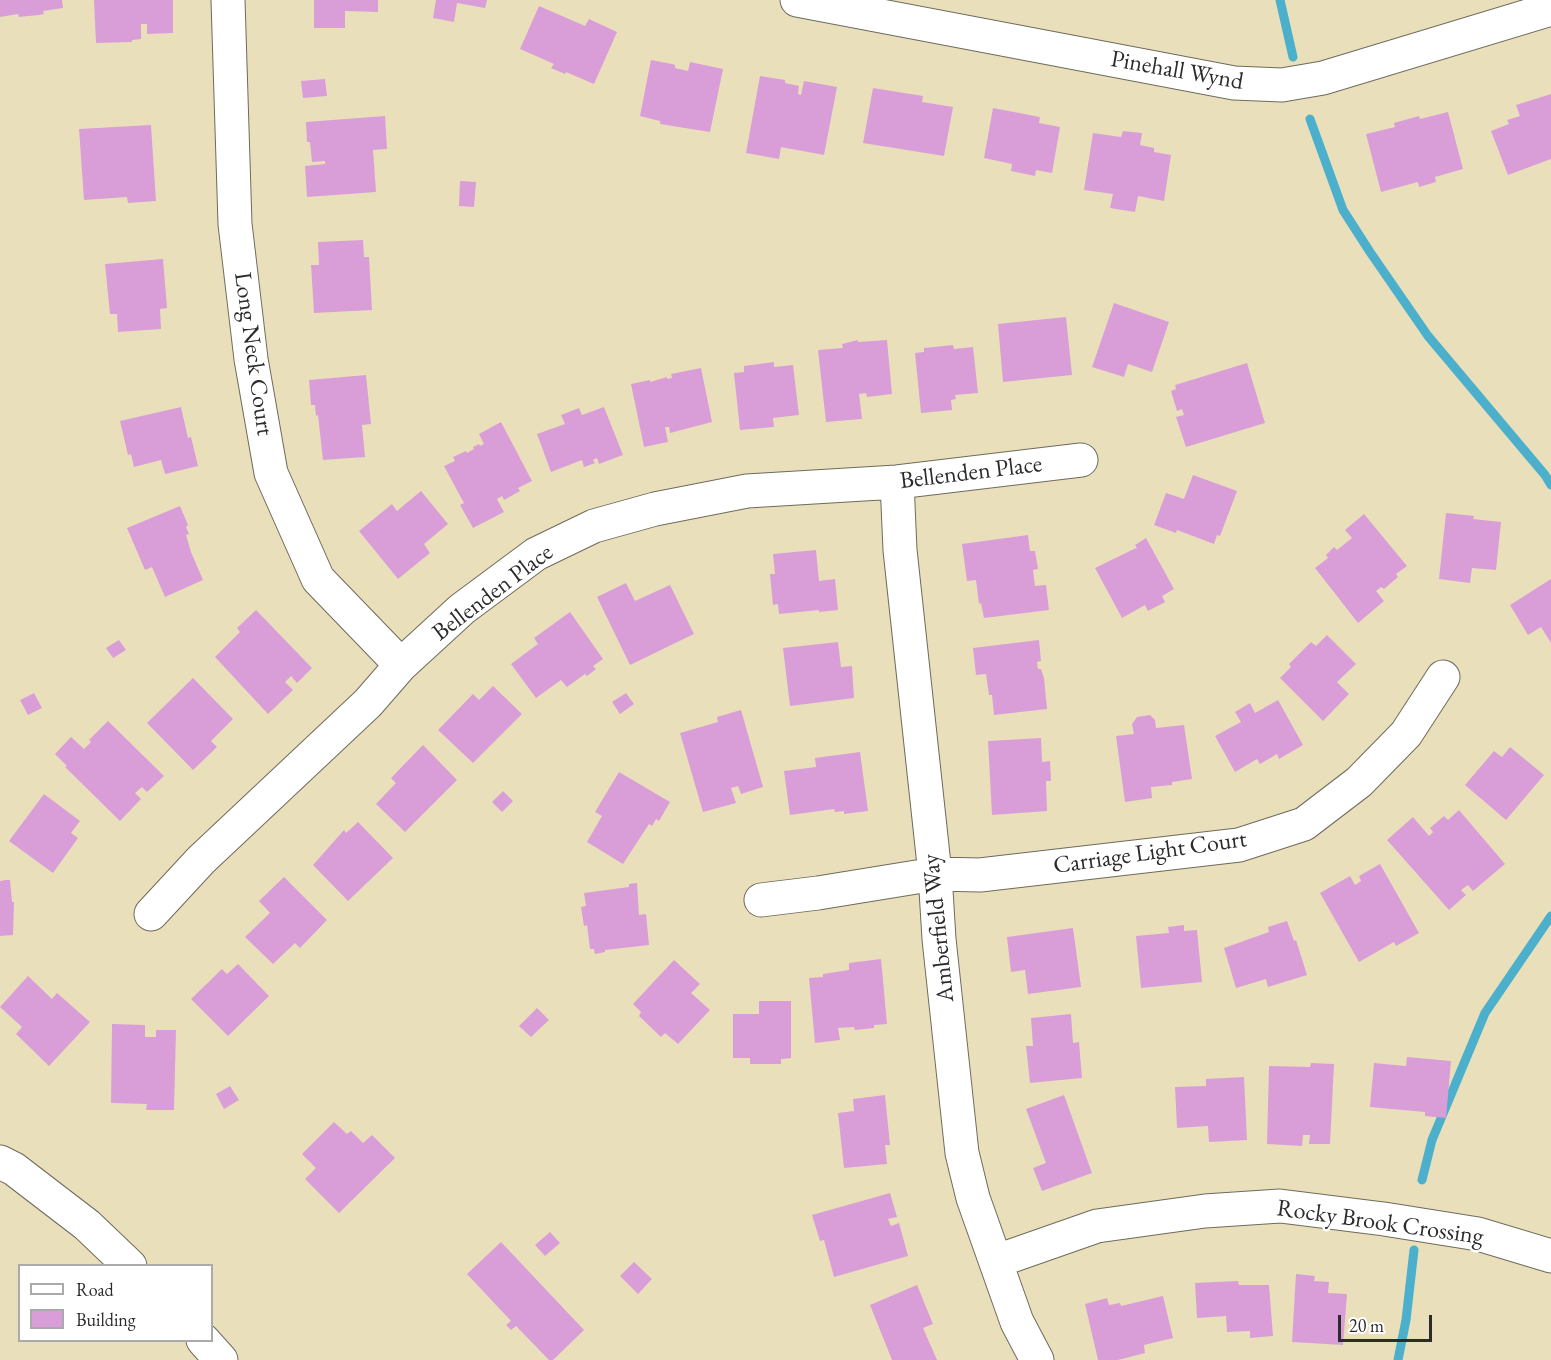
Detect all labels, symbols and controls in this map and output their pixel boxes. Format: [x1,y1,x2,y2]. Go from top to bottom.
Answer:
street label: Pinehall Wynd [1108,45,1246,97]
street label: Long Neck Court [227,270,279,438]
street label: Bellenden Place [898,450,1044,496]
street label: Bellenden Place [427,538,559,648]
street label: Carriage Light Court [1052,825,1248,881]
street label: Amberfield Way [917,852,961,1004]
street label: Rocky Brook Crossing [1275,1194,1485,1252]
legend [18,1264,213,1342]
text: Road [76,1278,114,1301]
scale bar [1341,1303,1436,1341]
text: Building [76,1308,136,1331]
text: 20 m [1349,1314,1384,1337]

